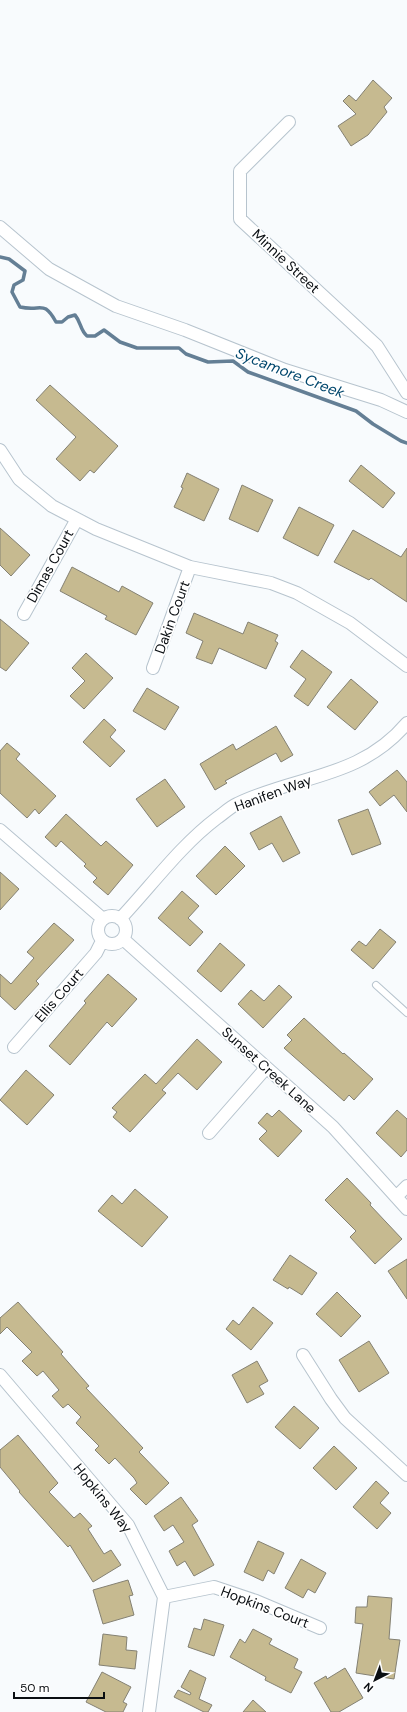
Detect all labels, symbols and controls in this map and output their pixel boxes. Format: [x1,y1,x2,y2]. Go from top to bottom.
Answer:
street label: Minnie Street [248,225,324,297]
water label: Sycamore Creek [233,343,348,403]
street label: Dimas Court [23,526,77,606]
street label: Dakin Court [150,578,194,656]
street label: Hanifen Way [232,771,314,815]
street label: Ellis Court [31,964,87,1026]
street label: Sunset Creek Lane [218,1023,320,1117]
street label: Hopkins Way [70,1460,137,1536]
street label: Hopkins Court [218,1582,312,1632]
north arrow [355,1660,395,1700]
scale bar [14,1674,104,1700]
text: 50 m [20,1680,49,1696]
text: N [361,1680,376,1695]

